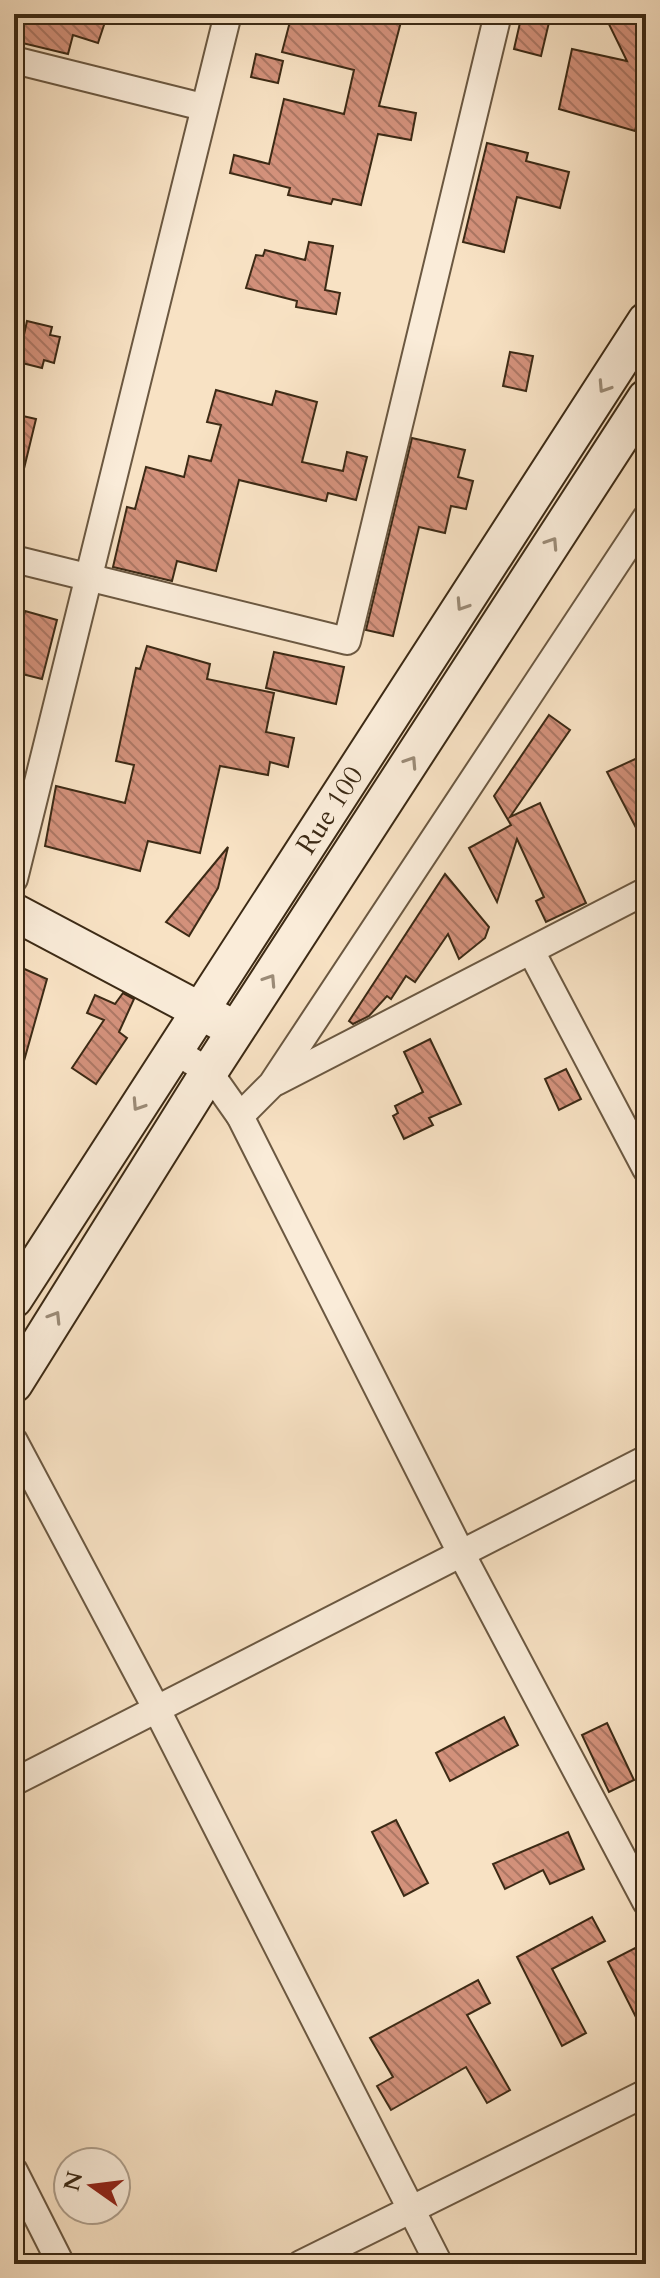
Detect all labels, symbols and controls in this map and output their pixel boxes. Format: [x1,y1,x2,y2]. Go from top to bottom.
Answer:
one-way arrow [598,378,613,393]
one-way arrow [543,537,558,552]
one-way arrow [457,596,472,611]
one-way arrow [402,756,417,770]
street label: Rue 100 [287,759,372,862]
one-way arrow [261,974,276,989]
one-way arrow [133,1097,148,1111]
one-way arrow [46,1312,61,1326]
north arrow [52,2146,132,2226]
text: N [57,2169,90,2194]

